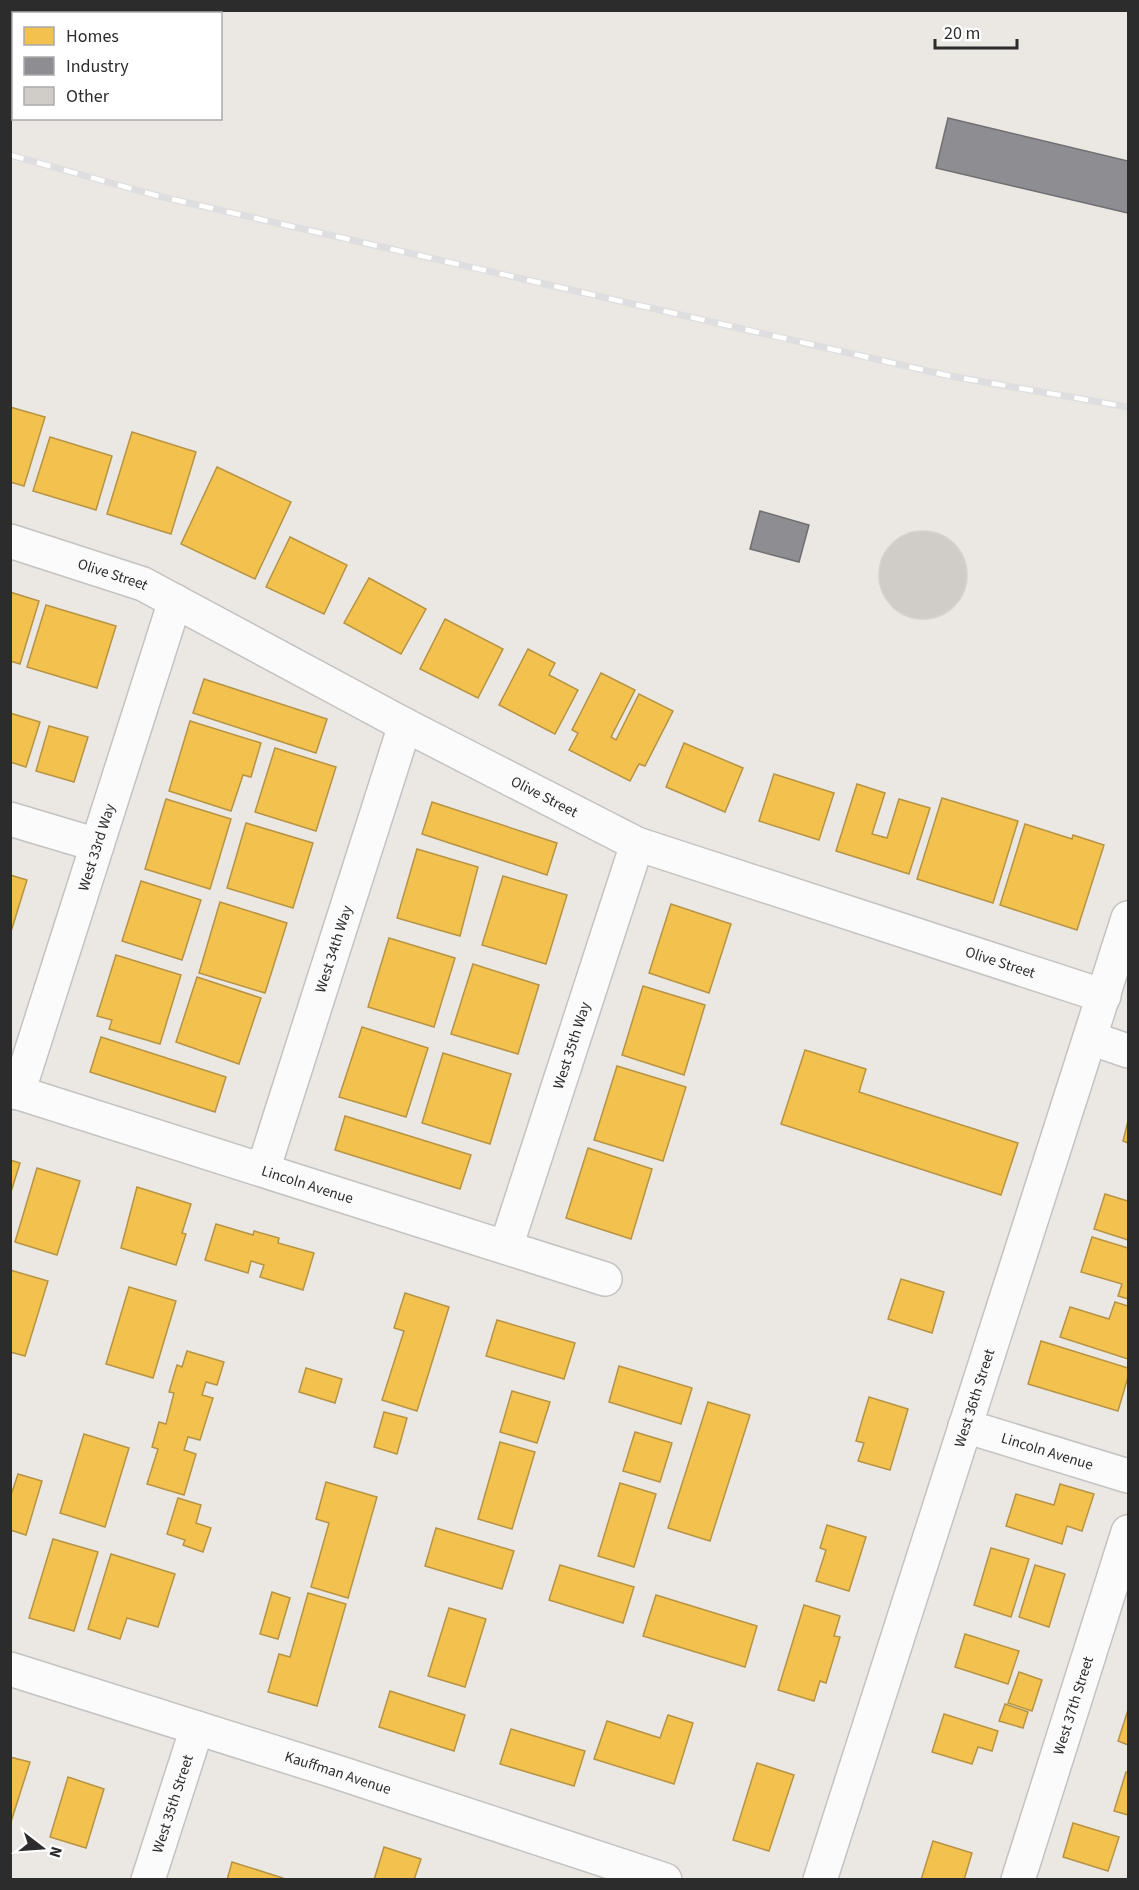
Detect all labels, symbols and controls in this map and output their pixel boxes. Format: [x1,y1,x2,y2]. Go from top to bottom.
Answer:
legend [12,12,222,120]
scale bar [935,12,1018,50]
text: 20 m [944,21,980,46]
text: Homes [66,24,119,49]
text: Industry [66,54,129,79]
text: Other [66,84,110,109]
street label: Olive Street [75,554,152,596]
street label: Olive Street [507,771,581,823]
street label: West 33rd Way [73,801,121,894]
street label: West 34th Way [310,903,358,996]
street label: Olive Street [962,941,1038,984]
street label: West 35th Way [548,999,596,1092]
street label: Lincoln Avenue [259,1161,356,1209]
street label: West 36th Street [949,1346,1000,1450]
street label: Lincoln Avenue [998,1428,1096,1476]
street label: West 37th Street [1048,1654,1099,1758]
street label: Kauffman Avenue [282,1746,394,1800]
street label: West 35th Street [147,1752,199,1856]
north arrow [12,1818,72,1878]
text: N [43,1844,67,1860]

